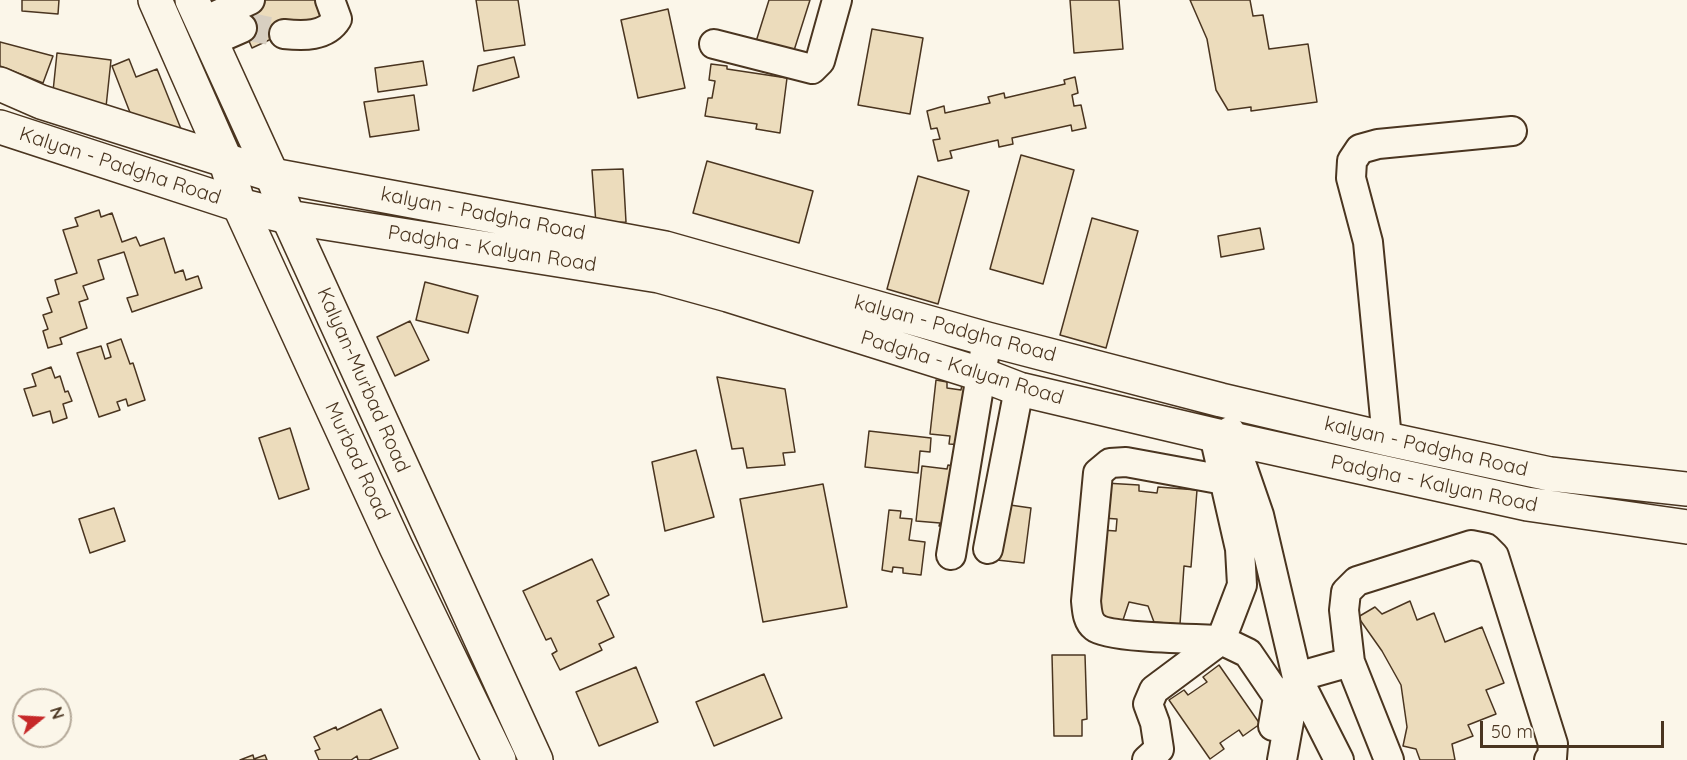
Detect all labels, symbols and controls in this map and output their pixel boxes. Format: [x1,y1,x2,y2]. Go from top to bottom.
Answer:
street label: Kalyan - Padgha Road [16,122,224,210]
street label: kalyan - Padgha Road [379,182,587,246]
street label: Padgha - Kalyan Road [386,221,598,277]
street label: Kalyan-Murbad Road [311,284,415,476]
street label: kalyan - Padgha Road [851,291,1059,367]
street label: Padgha - Kalyan Road [858,326,1066,410]
street label: Murbad Road [319,398,395,524]
street label: kalyan - Padgha Road [1322,412,1530,482]
street label: Padgha - Kalyan Road [1328,450,1540,518]
north arrow [12,688,72,748]
text: N [46,704,69,722]
scale bar [1483,709,1668,747]
text: 50 m [1491,720,1533,743]

